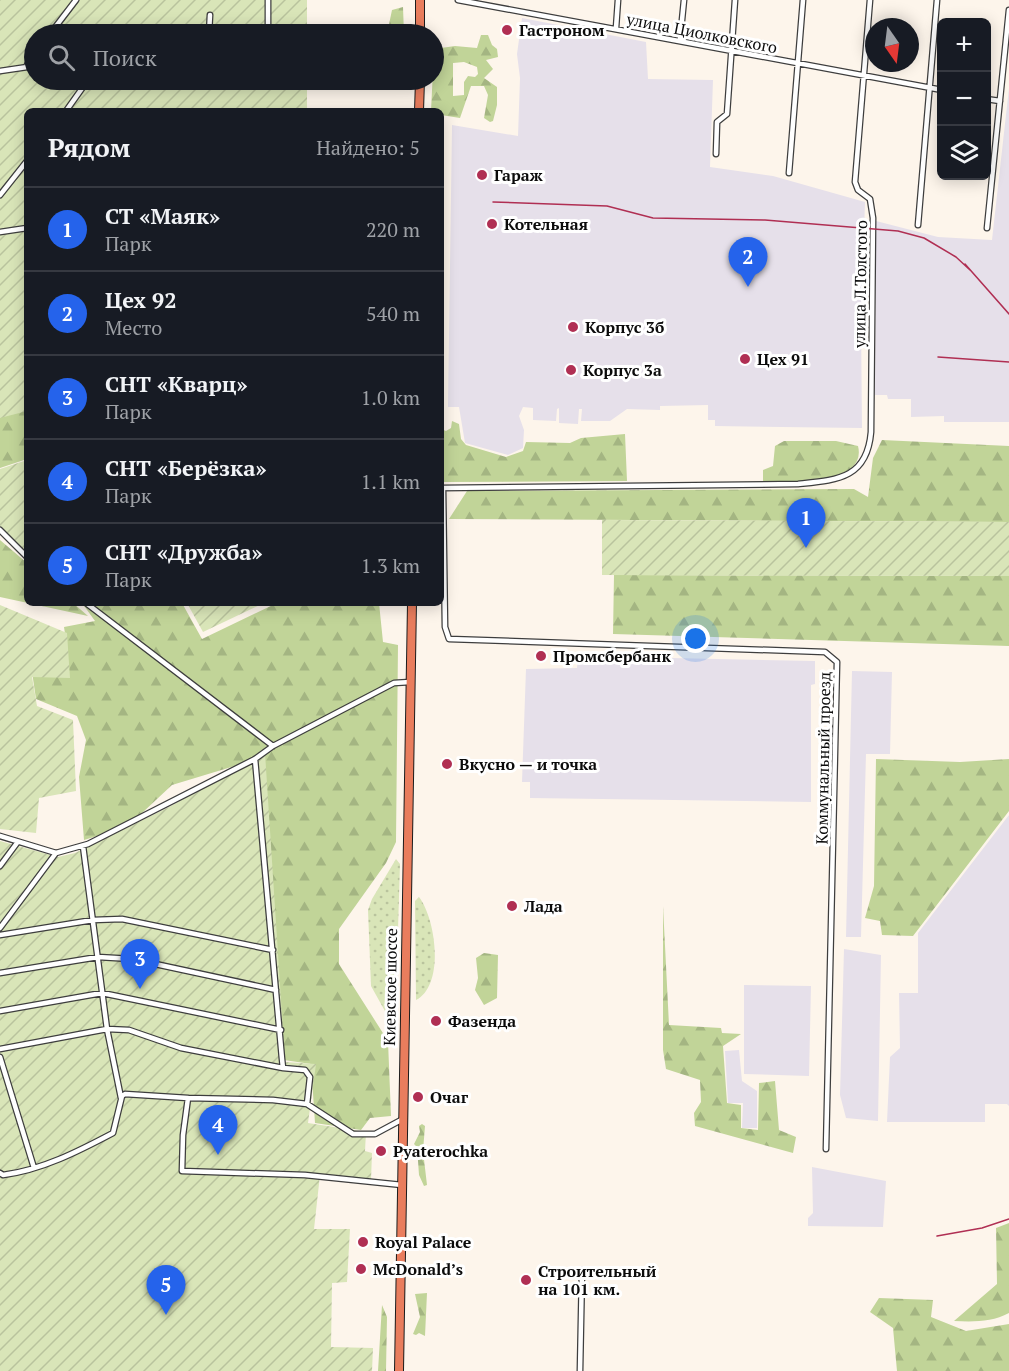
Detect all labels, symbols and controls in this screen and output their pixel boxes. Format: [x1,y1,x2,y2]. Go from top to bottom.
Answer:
street label: улица Циолковского [624,7,779,58]
north arrow [865,18,919,72]
map controls [937,18,991,180]
button: + [937,18,991,72]
place label: Гастроном [519,19,605,41]
marker: Гастроном [500,23,514,37]
search box [24,24,444,90]
icon: search [45,41,78,74]
text: Поиск [93,43,157,72]
button: − [937,72,991,126]
button: layers [937,126,991,180]
text: Рядом [48,130,131,164]
text: Найдено: 5 [316,134,420,161]
place label: Гараж [494,164,543,186]
marker: Гараж [475,168,489,182]
text: СТ «Маяк» [105,201,220,230]
place label: Котельная [504,213,588,235]
text: 1 [62,216,73,243]
text: 220 m [366,216,420,243]
marker: Котельная [485,217,499,231]
street label: улица Л.Толстого [848,220,872,349]
text: Парк [105,230,152,257]
pin: 2 [728,238,768,287]
text: Цех 92 [105,285,177,314]
text: 2 [62,300,73,327]
text: 540 m [366,300,420,327]
text: Место [105,314,162,341]
place label: Корпус 3б [585,316,664,338]
marker: Корпус 3б [566,320,580,334]
place label: Цех 91 [757,348,809,370]
marker: Цех 91 [738,352,752,366]
place label: Корпус 3a [583,359,662,381]
marker: Корпус 3a [564,363,578,377]
text: СНТ «Кварц» [105,369,248,398]
text: 3 [62,384,73,411]
text: 1.0 km [361,384,420,411]
text: Парк [105,398,152,425]
text: СНТ «Берёзка» [105,453,267,482]
text: 4 [62,468,73,495]
text: 1.1 km [361,468,420,495]
text: Парк [105,482,152,509]
pin: 1 [786,498,826,548]
text: СНТ «Дружба» [105,537,263,566]
text: 5 [62,552,73,579]
text: 1.3 km [361,552,420,579]
text: Парк [105,566,152,593]
your location [681,624,710,653]
place label: Промсбербанк [553,645,671,667]
marker: Промсбербанк [534,649,548,663]
street label: Коммунальный проезд [810,671,836,845]
place label: Вкусно — и точка [459,753,597,775]
marker: Вкусно — и точка [440,757,454,771]
place label: Лада [523,895,563,917]
marker: Лада [505,899,519,913]
street label: Киевское шоссе [378,928,402,1046]
pin: 3 [120,940,160,989]
place label: Фазенда [448,1010,516,1032]
marker: Фазенда [429,1014,443,1028]
place label: Очаг [430,1086,469,1108]
marker: Очаг [411,1090,425,1104]
pin: 4 [198,1106,238,1155]
place label: Pyaterochka [393,1140,488,1162]
marker: Pyaterochka [374,1144,388,1158]
place label: Royal Palace [375,1231,472,1253]
marker: Royal Palace [356,1235,370,1249]
place label: McDonald’s [373,1258,463,1280]
place label: Строительный на 101 км. [538,1260,657,1300]
marker: McDonald’s [354,1262,368,1276]
pin: 5 [146,1266,186,1315]
marker: Строительный на 101 км. [519,1273,533,1287]

